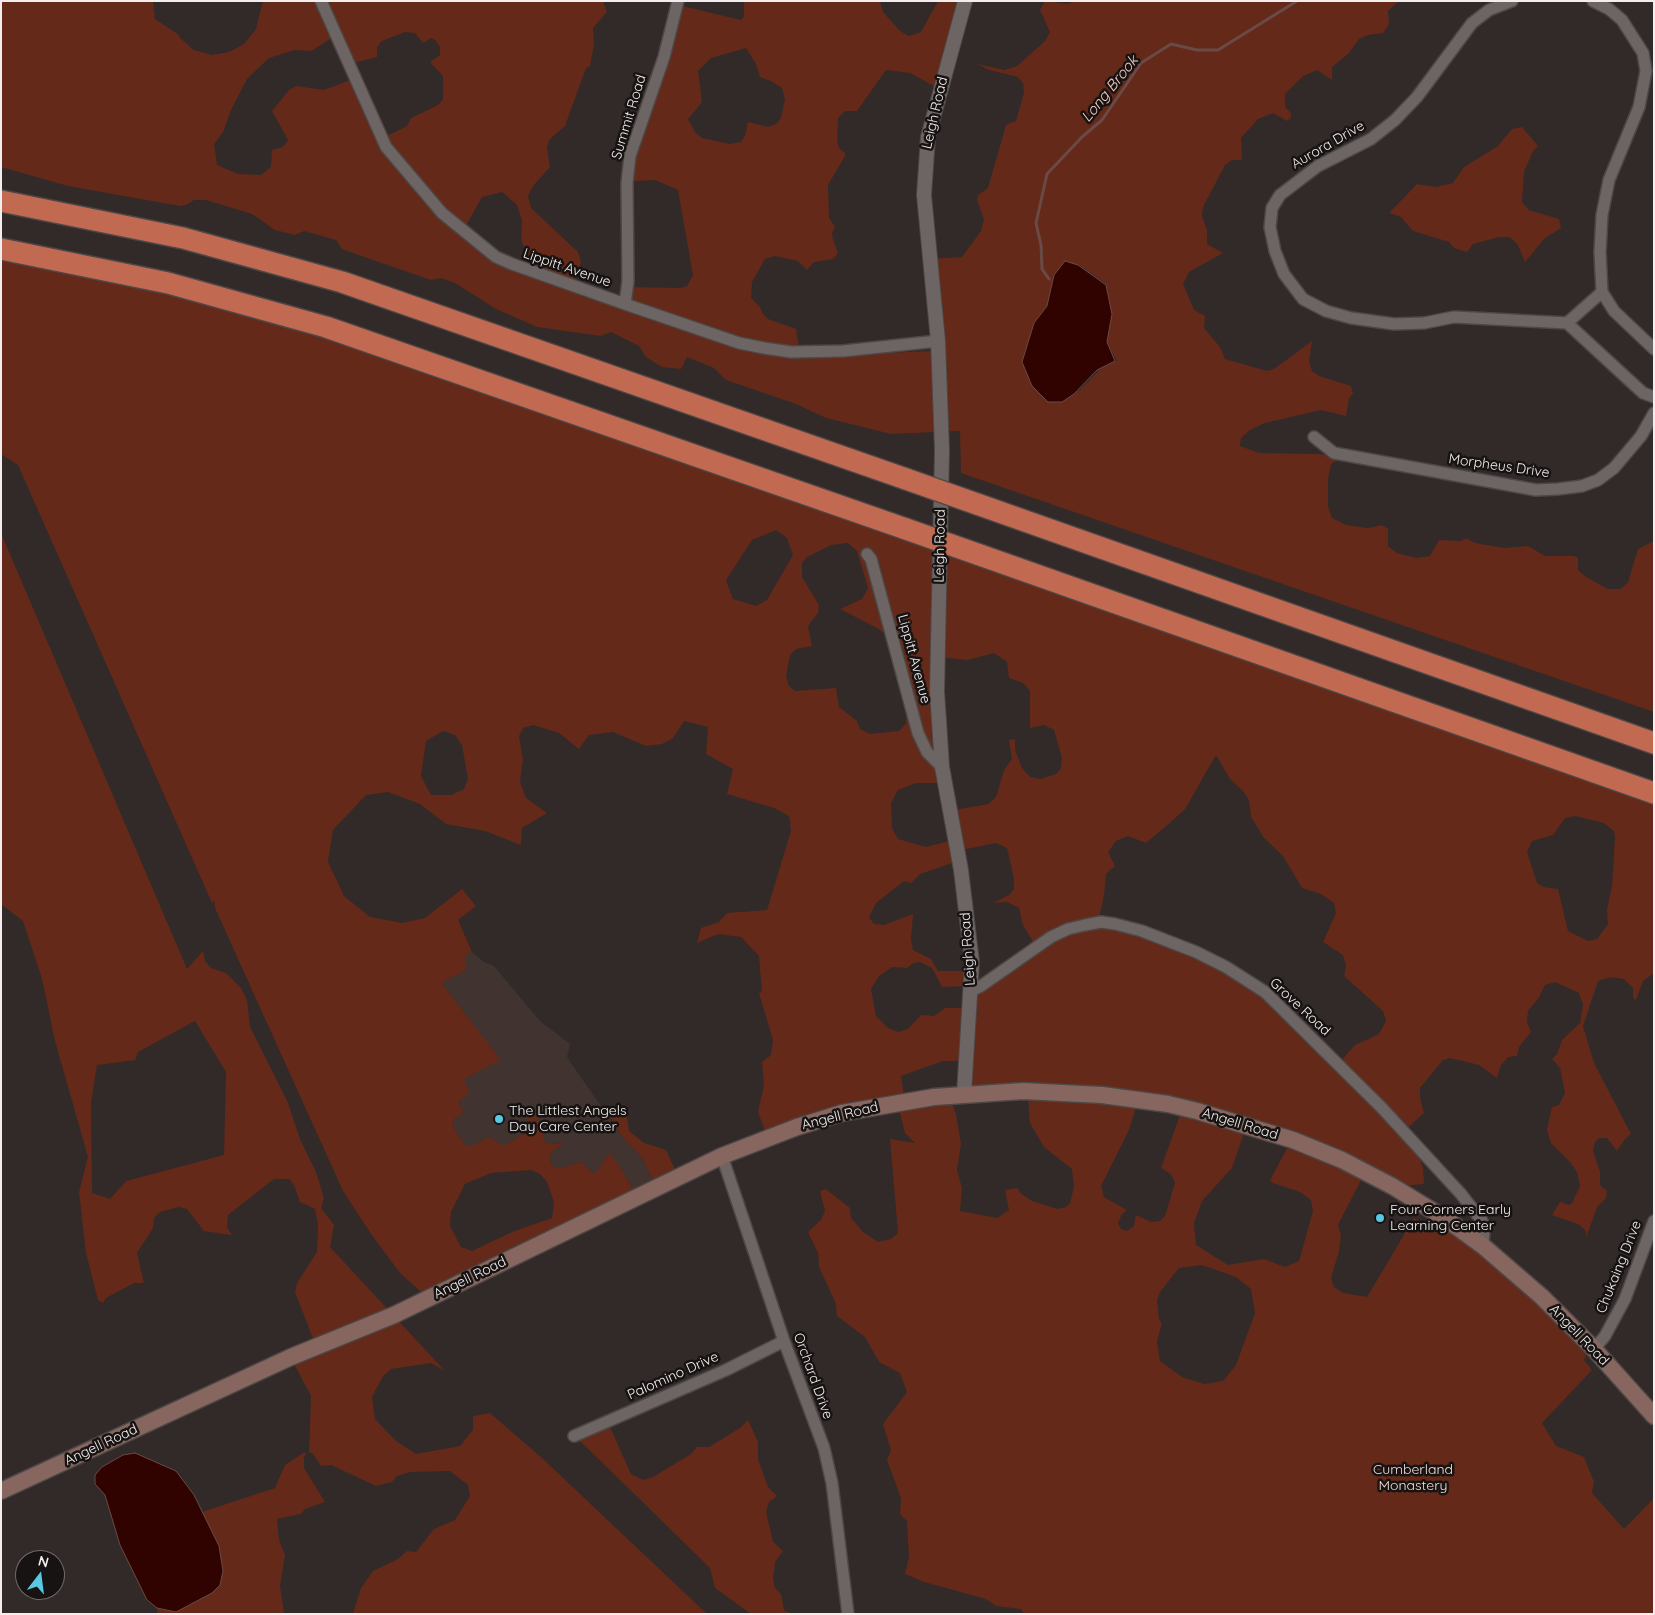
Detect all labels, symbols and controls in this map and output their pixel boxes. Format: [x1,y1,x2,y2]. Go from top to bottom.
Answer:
water label: Long Brook [1078,52,1142,126]
street label: Summit Road [608,73,650,161]
street label: Leigh Road [919,75,951,151]
street label: Aurora Drive [1288,117,1368,173]
street label: Lippitt Avenue [521,245,613,291]
street label: Morpheus Drive [1447,451,1551,481]
street label: Leigh Road [931,509,949,583]
street label: Lippitt Avenue [894,613,934,705]
street label: Leigh Road [957,912,979,986]
street label: Grove Road [1266,975,1334,1039]
street label: Angell Road [800,1098,880,1134]
place label: The Littlest Angels Day Care Center [509,1103,627,1136]
street label: Angell Road [1200,1104,1280,1144]
marker: The Littlest Angels Day Care Center [493,1113,505,1125]
place label: Four Corners Early Learning Center [1390,1202,1511,1234]
marker: Four Corners Early Learning Center [1374,1212,1386,1224]
street label: Chukaing Drive [1593,1218,1645,1316]
street label: Angell Road [431,1253,509,1303]
street label: Angell Road [1546,1301,1612,1369]
street label: Orchard Drive [790,1331,836,1421]
street label: Palomino Drive [625,1348,721,1404]
street label: Angell Road [62,1421,140,1469]
park label: Cumberland Monastery [1373,1462,1453,1494]
north arrow [15,1550,65,1600]
text: N [36,1551,51,1572]

